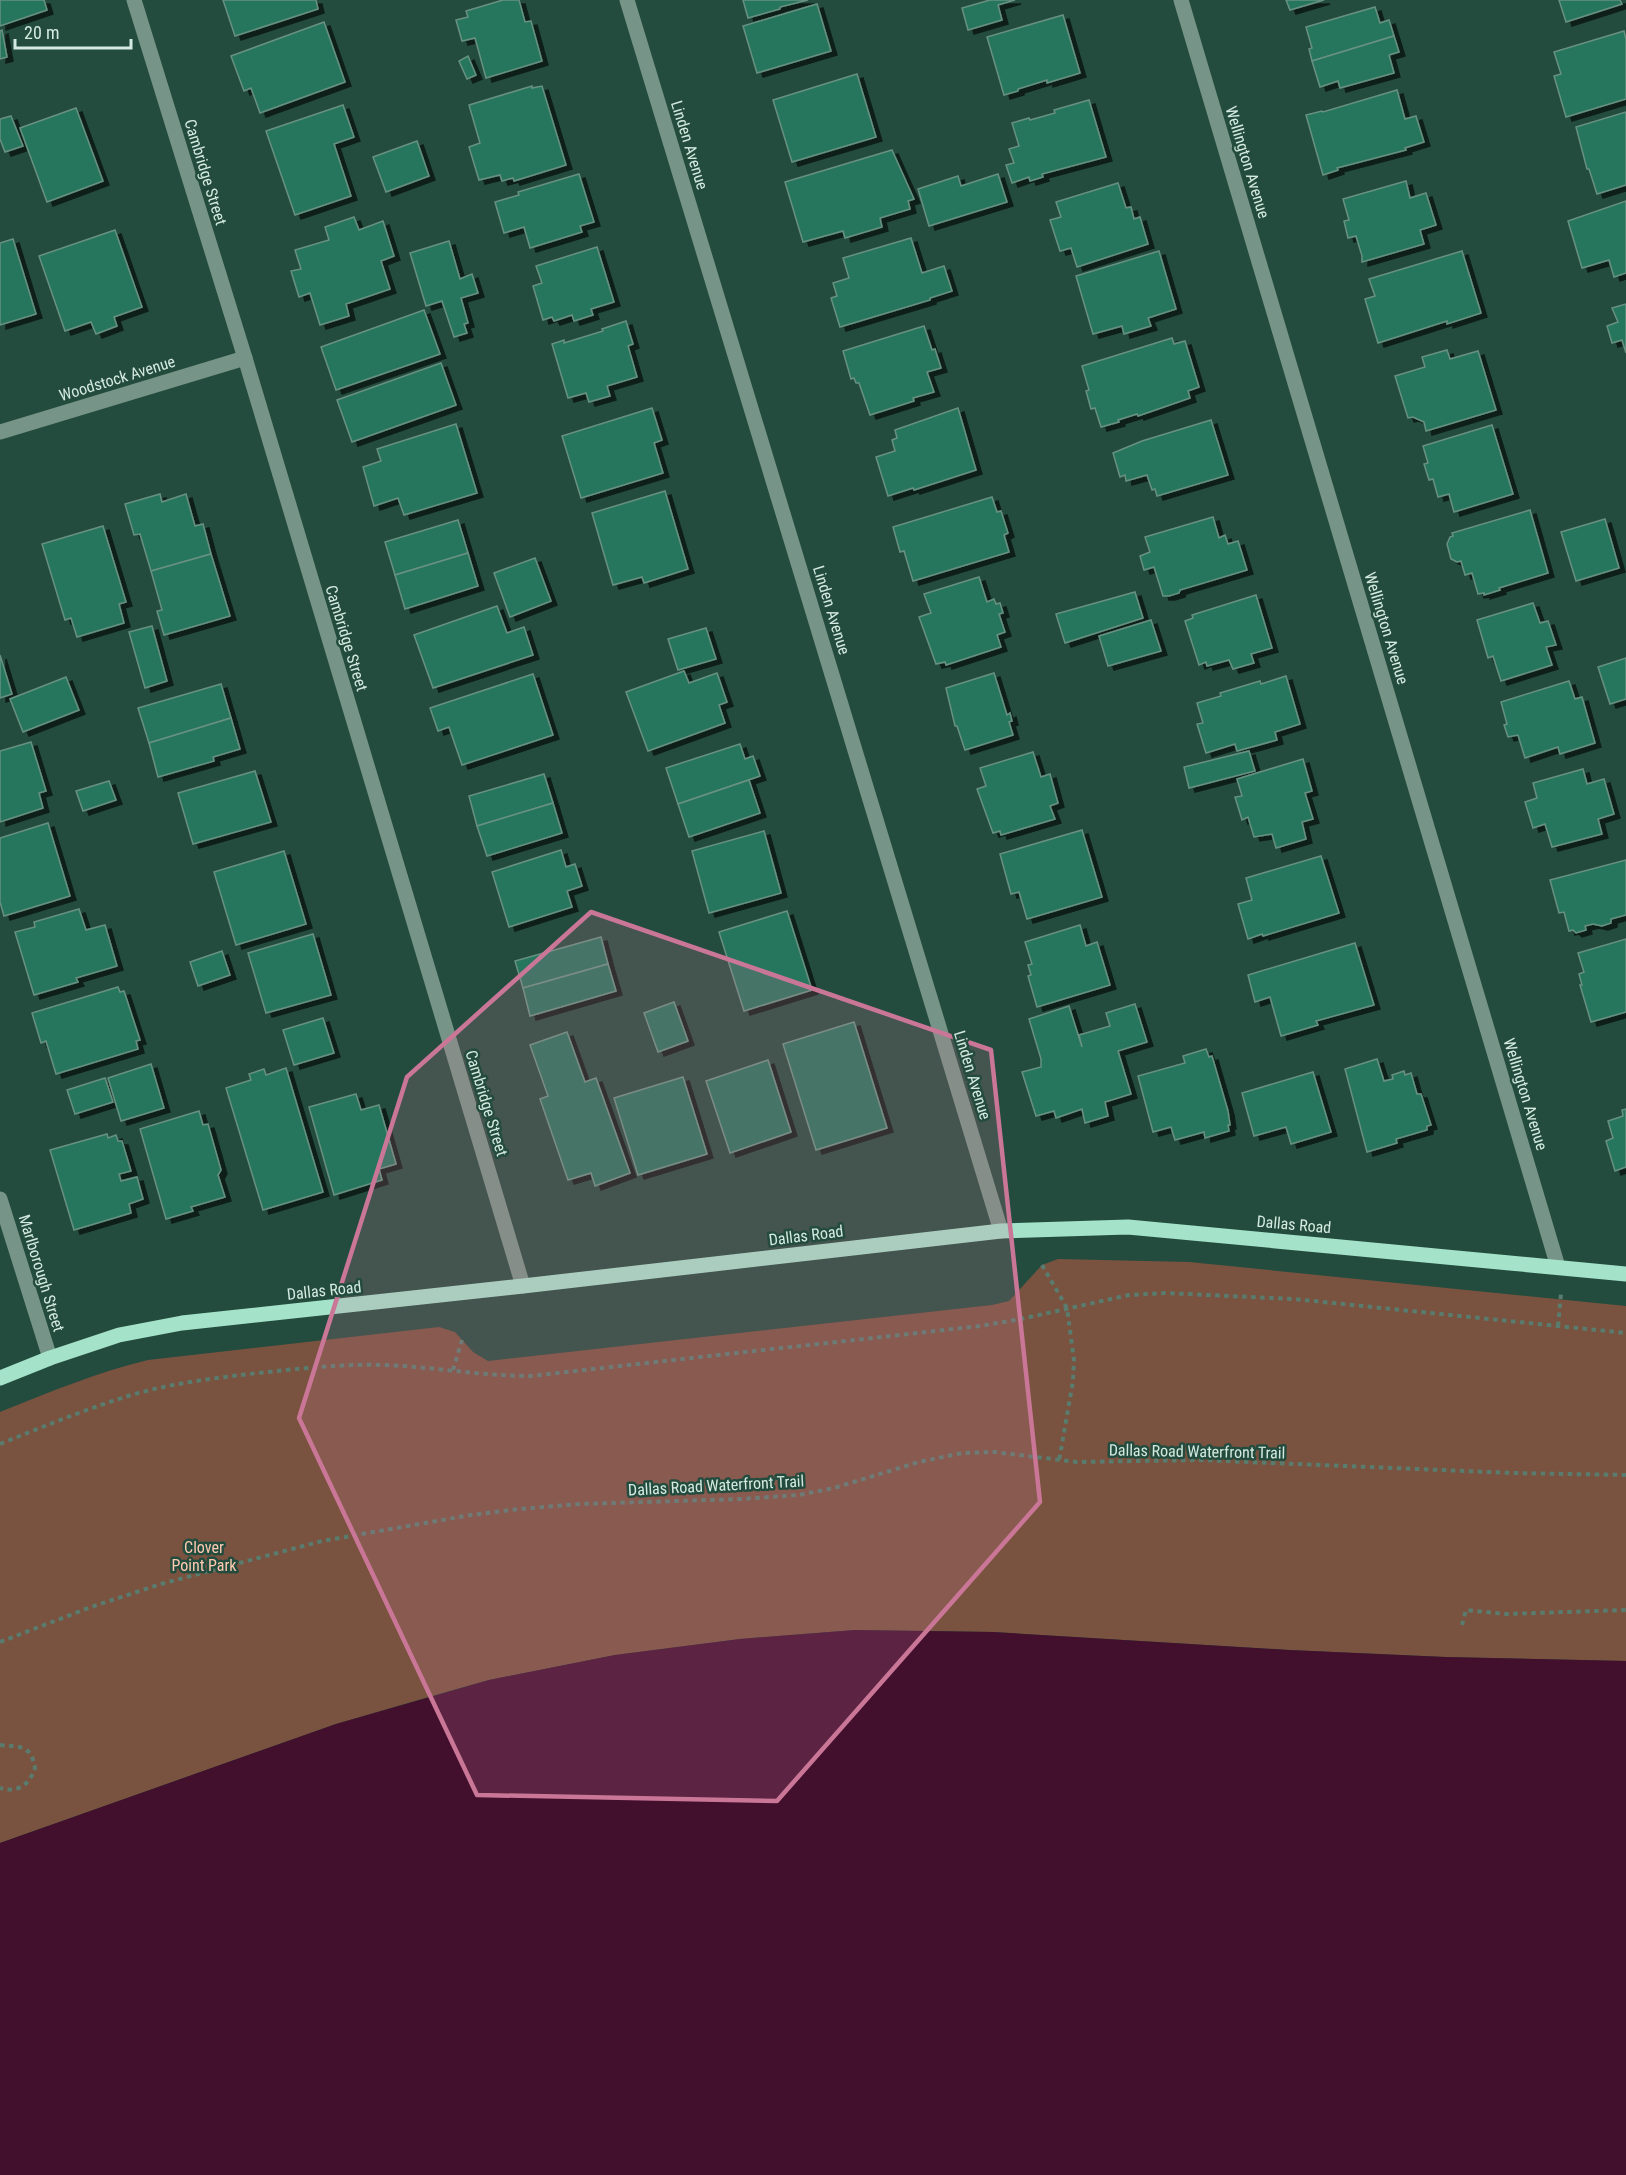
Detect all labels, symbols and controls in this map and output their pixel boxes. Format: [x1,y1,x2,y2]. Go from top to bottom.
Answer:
scale bar [15,12,130,50]
text: 20 m [24,22,59,43]
street label: Linden Avenue [667,98,712,192]
street label: Wellington Avenue [1221,104,1274,220]
street label: Cambridge Street [180,117,231,228]
street label: Woodstock Avenue [57,352,177,405]
street label: Linden Avenue [809,563,854,657]
street label: Wellington Avenue [1360,570,1413,686]
street label: Cambridge Street [321,583,372,694]
street label: Linden Avenue [950,1028,995,1122]
street label: Wellington Avenue [1499,1036,1552,1152]
street label: Cambridge Street [461,1048,512,1159]
street label: Marlborough Street [15,1212,68,1334]
street label: Dallas Road [1256,1212,1332,1237]
street label: Dallas Road [768,1222,844,1249]
street label: Dallas Road [286,1277,362,1304]
street label: Dallas Road Waterfront Trail [1109,1440,1285,1463]
street label: Dallas Road Waterfront Trail [627,1471,805,1500]
park label: Clover Point Park [171,1538,237,1575]

